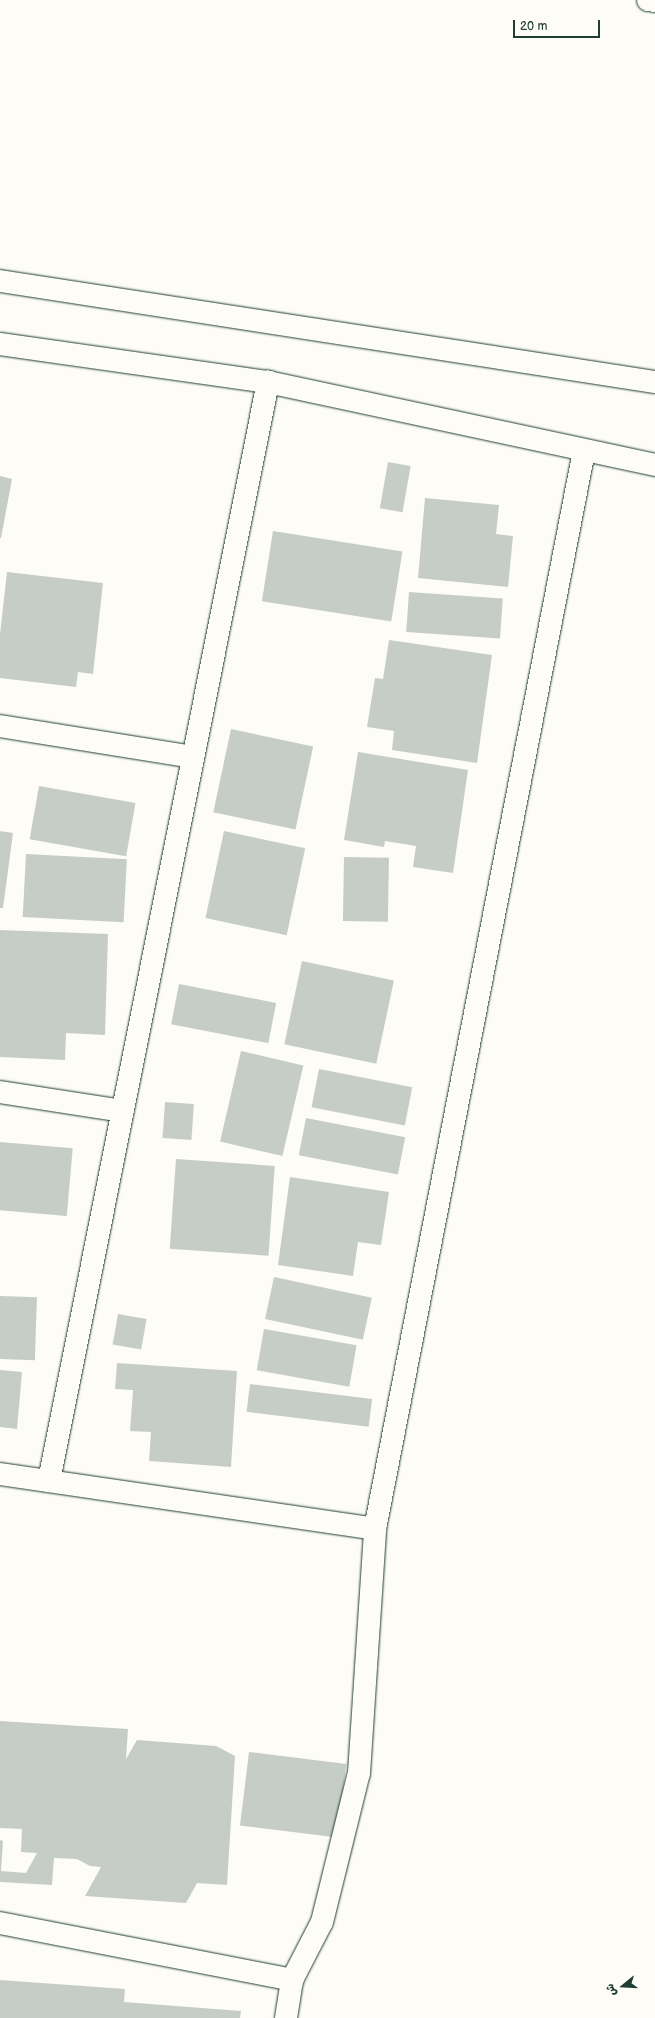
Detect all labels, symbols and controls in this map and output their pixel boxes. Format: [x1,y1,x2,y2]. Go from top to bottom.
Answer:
scale bar [515,12,602,38]
text: 20 m [520,19,547,34]
north arrow [603,1966,643,2006]
text: ش [603,1982,619,1998]

